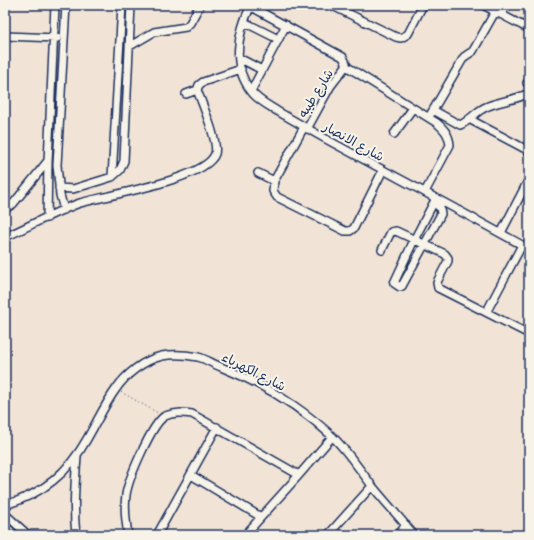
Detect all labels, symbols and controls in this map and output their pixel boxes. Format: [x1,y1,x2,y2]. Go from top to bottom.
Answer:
street label: شارع طيبه [296,67,338,121]
street label: شارع الانصار [319,120,386,166]
street label: شارع الكهرباء [218,351,287,396]

